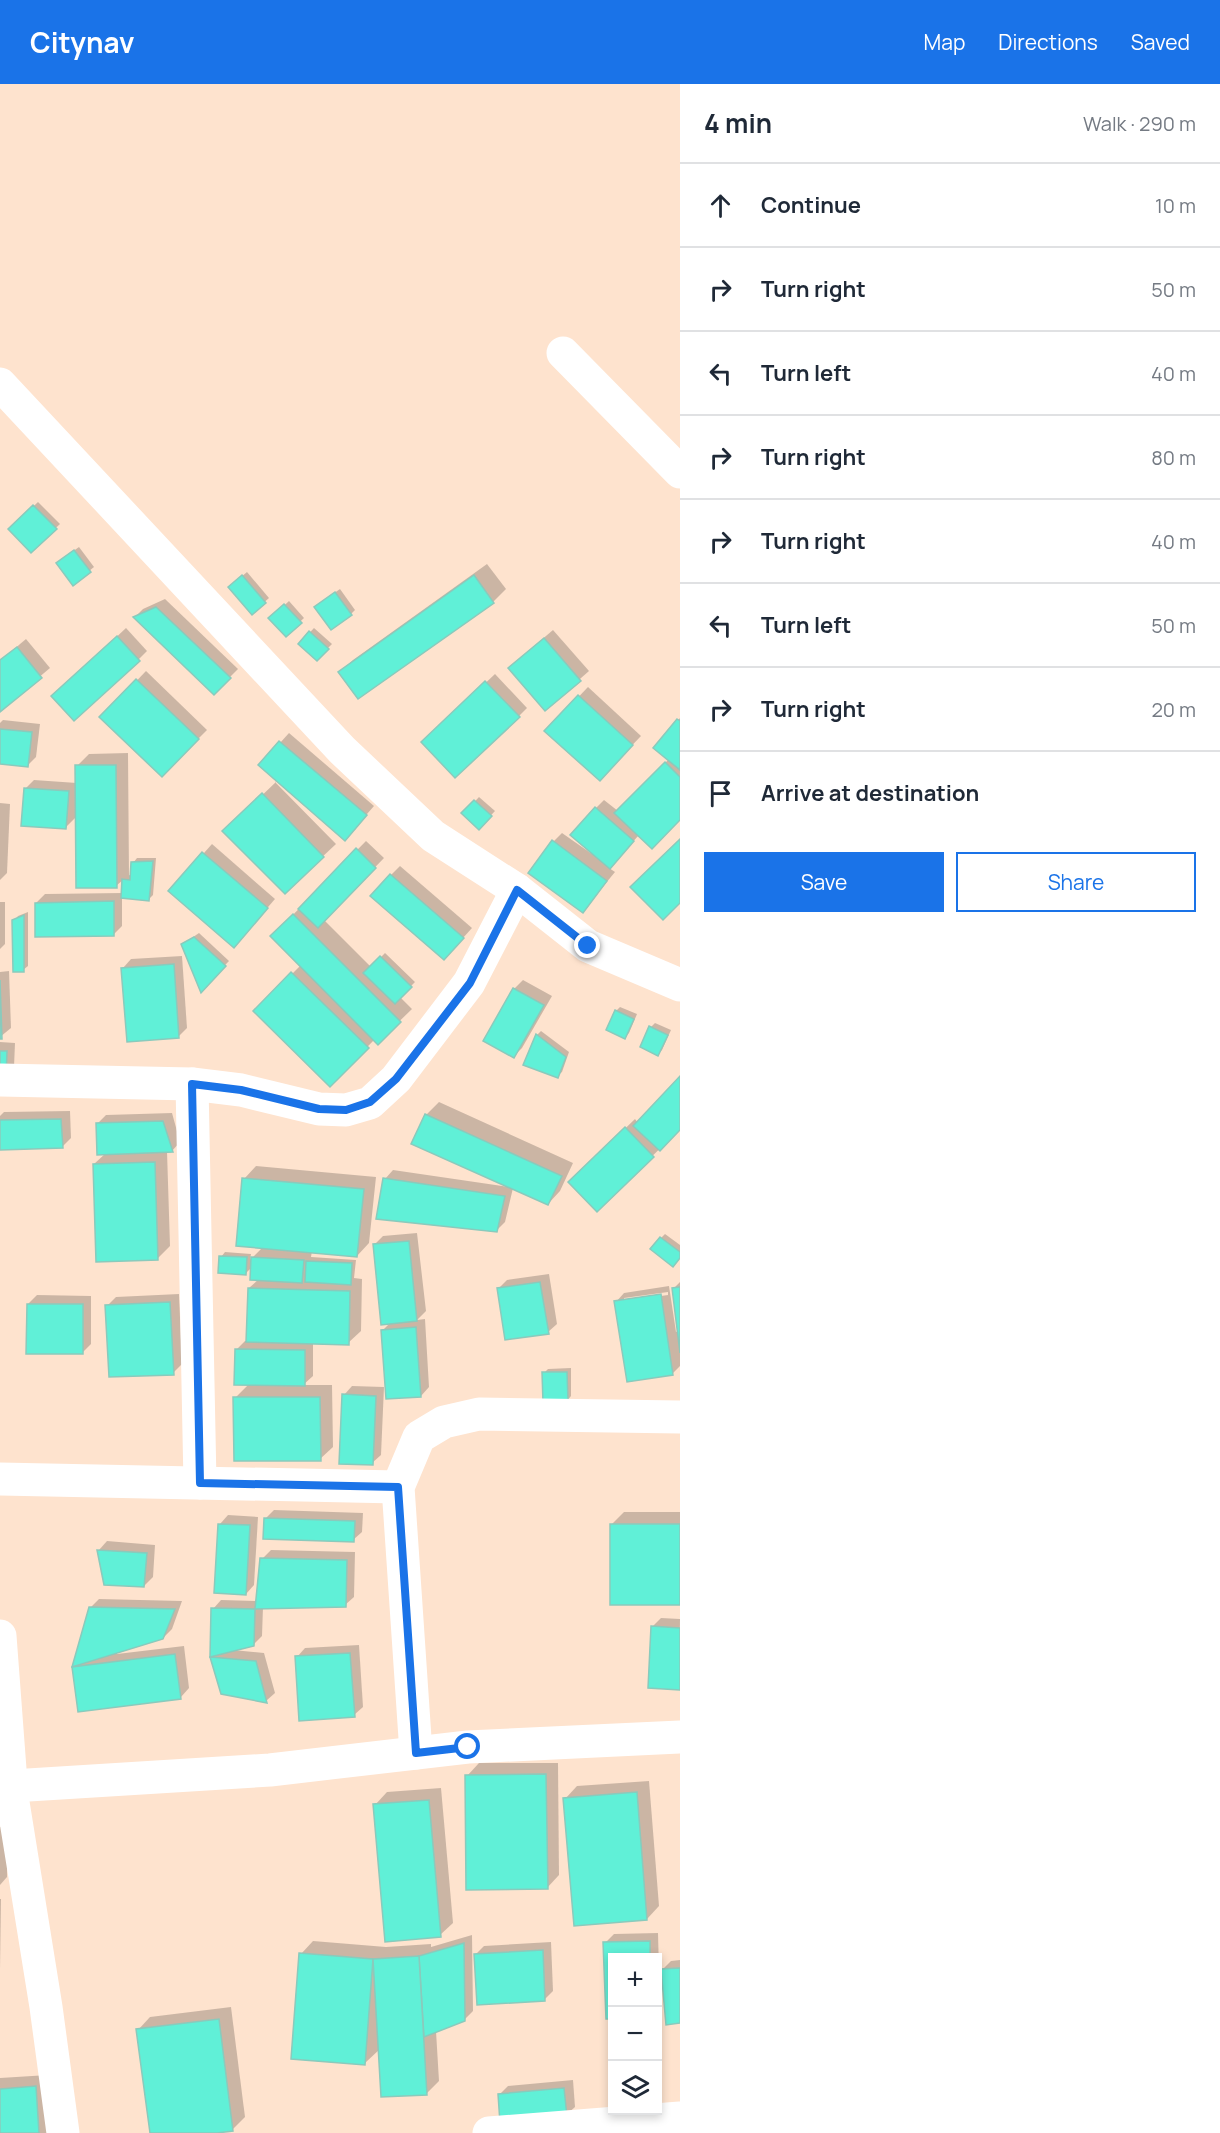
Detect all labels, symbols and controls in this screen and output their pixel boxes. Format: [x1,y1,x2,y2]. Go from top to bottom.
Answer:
text: Citynav [30,23,134,61]
text: Map [924,28,965,56]
text: Directions [998,28,1098,56]
text: Saved [1131,28,1190,56]
text: 4 min [704,105,772,141]
text: Walk · 290 m [1083,110,1196,137]
icon: ahead [704,189,737,222]
text: Continue [761,190,861,220]
text: 10 m [1155,192,1196,219]
icon: right [704,273,737,306]
text: Turn right [761,274,866,304]
text: 50 m [1151,276,1196,303]
icon: left [704,357,737,390]
text: Turn left [761,358,851,388]
text: 40 m [1151,360,1196,387]
icon: right [704,441,737,474]
text: Turn right [761,442,866,472]
text: 80 m [1151,444,1196,471]
icon: right [704,525,737,558]
text: Turn right [761,526,866,556]
text: 40 m [1151,528,1196,555]
icon: left [704,609,737,642]
text: Turn left [761,610,851,640]
text: 50 m [1151,612,1196,639]
icon: right [704,693,737,726]
text: Turn right [761,694,866,724]
text: 20 m [1151,696,1196,723]
icon: arrive [704,777,737,810]
text: Arrive at destination [761,778,979,808]
button: Save [704,852,944,912]
button: Share [956,852,1196,912]
route end [574,932,600,958]
route start [454,1733,480,1759]
map controls [608,1953,662,2115]
button: + [608,1953,662,2007]
button: − [608,2007,662,2061]
button: layers [608,2061,662,2115]

